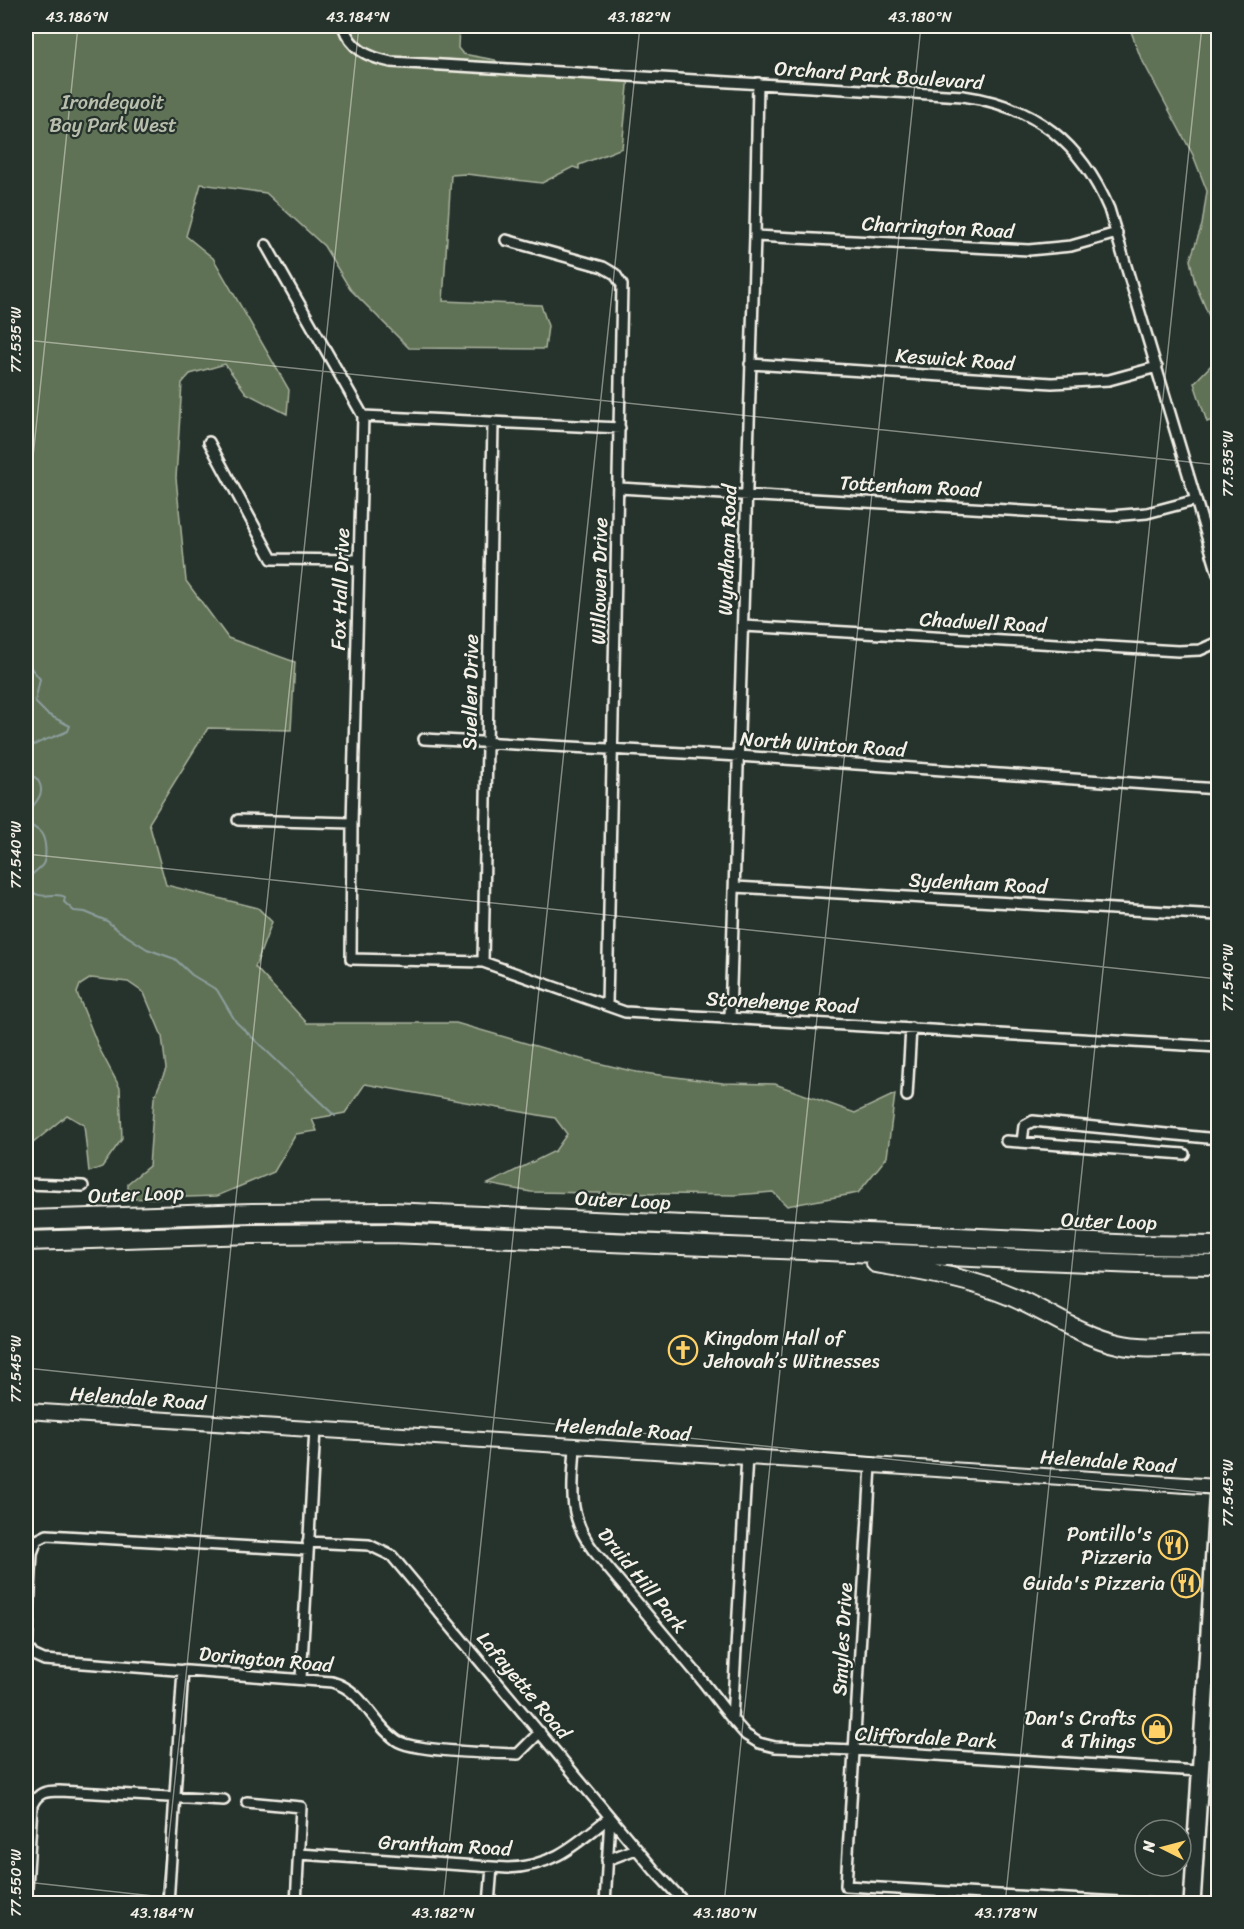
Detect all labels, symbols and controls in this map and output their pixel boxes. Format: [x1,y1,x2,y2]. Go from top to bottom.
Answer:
text: 43.186°N [46,4,109,30]
text: 43.184°N [326,4,391,30]
text: 43.182°N [607,4,671,30]
text: 43.180°N [888,4,953,30]
street label: Orchard Park Boulevard [773,51,986,100]
park label: Irondequoit Bay Park West [49,85,177,143]
street label: Charrington Road [861,206,1017,249]
text: 77.535°W [3,306,29,373]
street label: Keswick Road [894,338,1017,381]
text: 77.535°W [1215,430,1241,497]
street label: Tottenham Road [839,465,983,508]
street label: Wyndham Road [708,482,747,616]
street label: Willowen Drive [581,517,618,645]
street label: Fox Hall Drive [321,527,360,651]
street label: Chadwell Road [919,602,1049,643]
street label: Suellen Drive [452,634,489,750]
street label: North Winton Road [739,721,909,768]
text: 77.540°W [3,821,29,889]
street label: Sydenham Road [908,862,1049,905]
text: 77.540°W [1215,944,1241,1012]
street label: Stonehenge Road [705,981,860,1024]
street label: Outer Loop [87,1175,185,1214]
street label: Outer Loop [574,1181,672,1221]
street label: Outer Loop [1060,1202,1158,1241]
place label: Kingdom Hall of Jehovah’s Witnesses [703,1321,880,1379]
church icon: Kingdom Hall of Jehovah’s Witnesses [667,1334,699,1366]
text: 77.545°W [3,1335,29,1403]
street label: Helendale Road [69,1376,208,1421]
street label: Helendale Road [554,1407,693,1452]
street label: Helendale Road [1039,1439,1178,1484]
text: 77.545°W [1215,1459,1241,1527]
place label: Pontillo's Pizzeria [1067,1517,1153,1575]
street label: Druid Hill Park [588,1519,697,1641]
restaurant icon: Pontillo's Pizzeria [1157,1529,1189,1561]
place label: Guida's Pizzeria [1023,1566,1165,1601]
restaurant icon: Guida's Pizzeria [1170,1567,1202,1599]
street label: Smyles Drive [822,1581,863,1697]
street label: Lafayette Road [467,1623,581,1749]
street label: Dorington Road [198,1636,336,1683]
place label: Dan's Crafts & Things [1025,1701,1137,1759]
shop icon: Dan's Crafts & Things [1141,1713,1173,1745]
street label: Cliffordale Park [854,1716,998,1759]
north arrow [1133,1818,1193,1878]
street label: Grantham Road [378,1825,514,1867]
text: N [1133,1839,1164,1855]
text: 77.550°W [3,1849,29,1917]
text: 43.184°N [130,1900,195,1926]
text: 43.182°N [411,1900,475,1926]
text: 43.180°N [693,1900,758,1926]
text: 43.178°N [974,1900,1038,1926]

